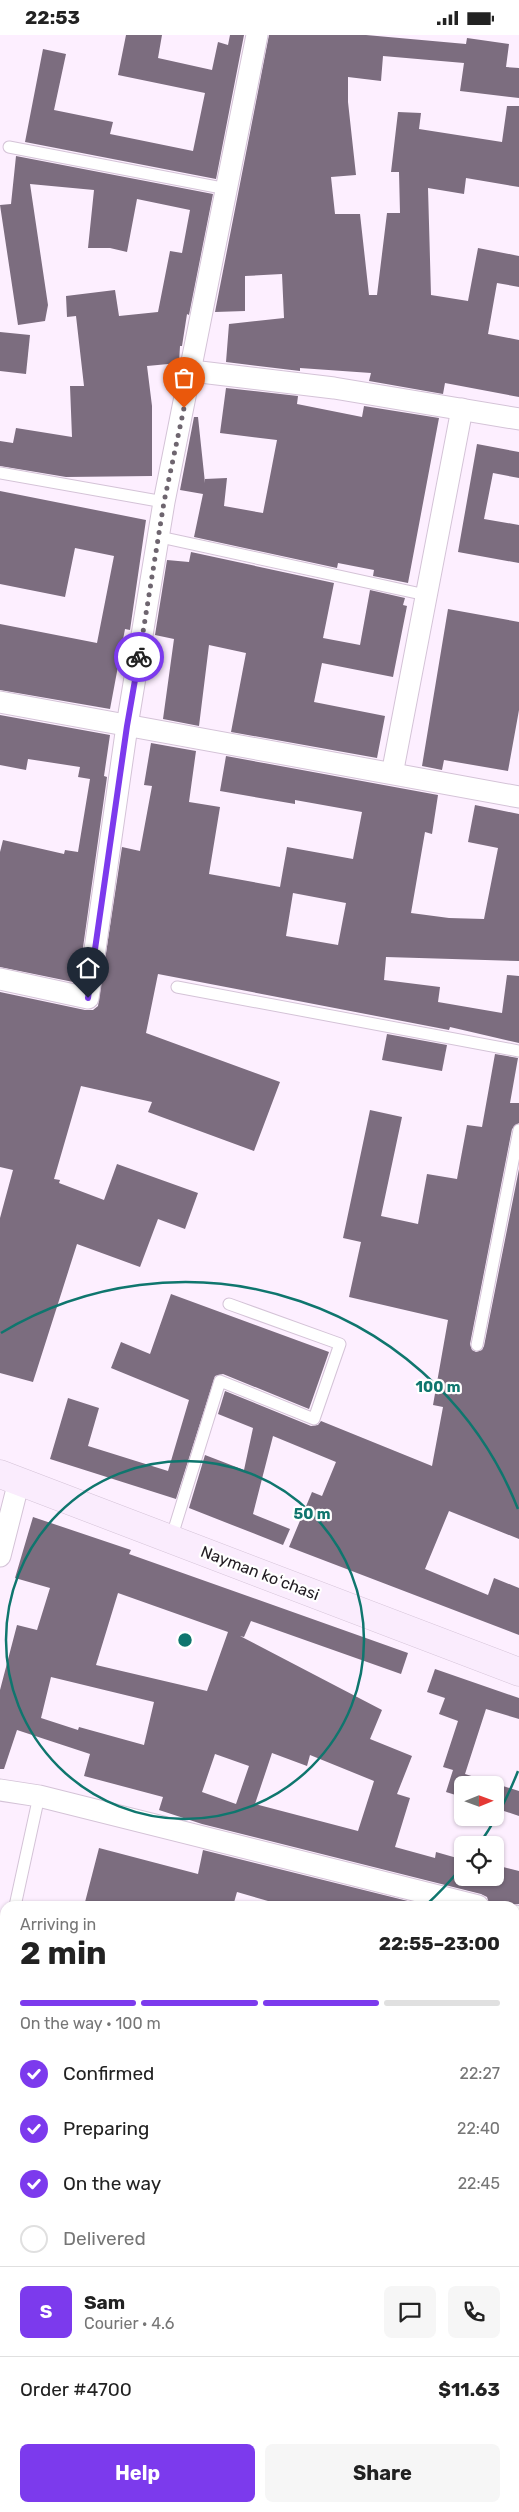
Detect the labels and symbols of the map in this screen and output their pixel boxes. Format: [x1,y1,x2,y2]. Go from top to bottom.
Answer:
pin [163,357,205,408]
courier [114,632,164,682]
pin [67,947,109,998]
text: 100 m [416,1378,460,1396]
text: 50 m [294,1505,330,1523]
street label: Nayman koʻchasi [198,1542,322,1604]
centre of rings [176,1631,194,1649]
north arrow [454,1776,504,1826]

